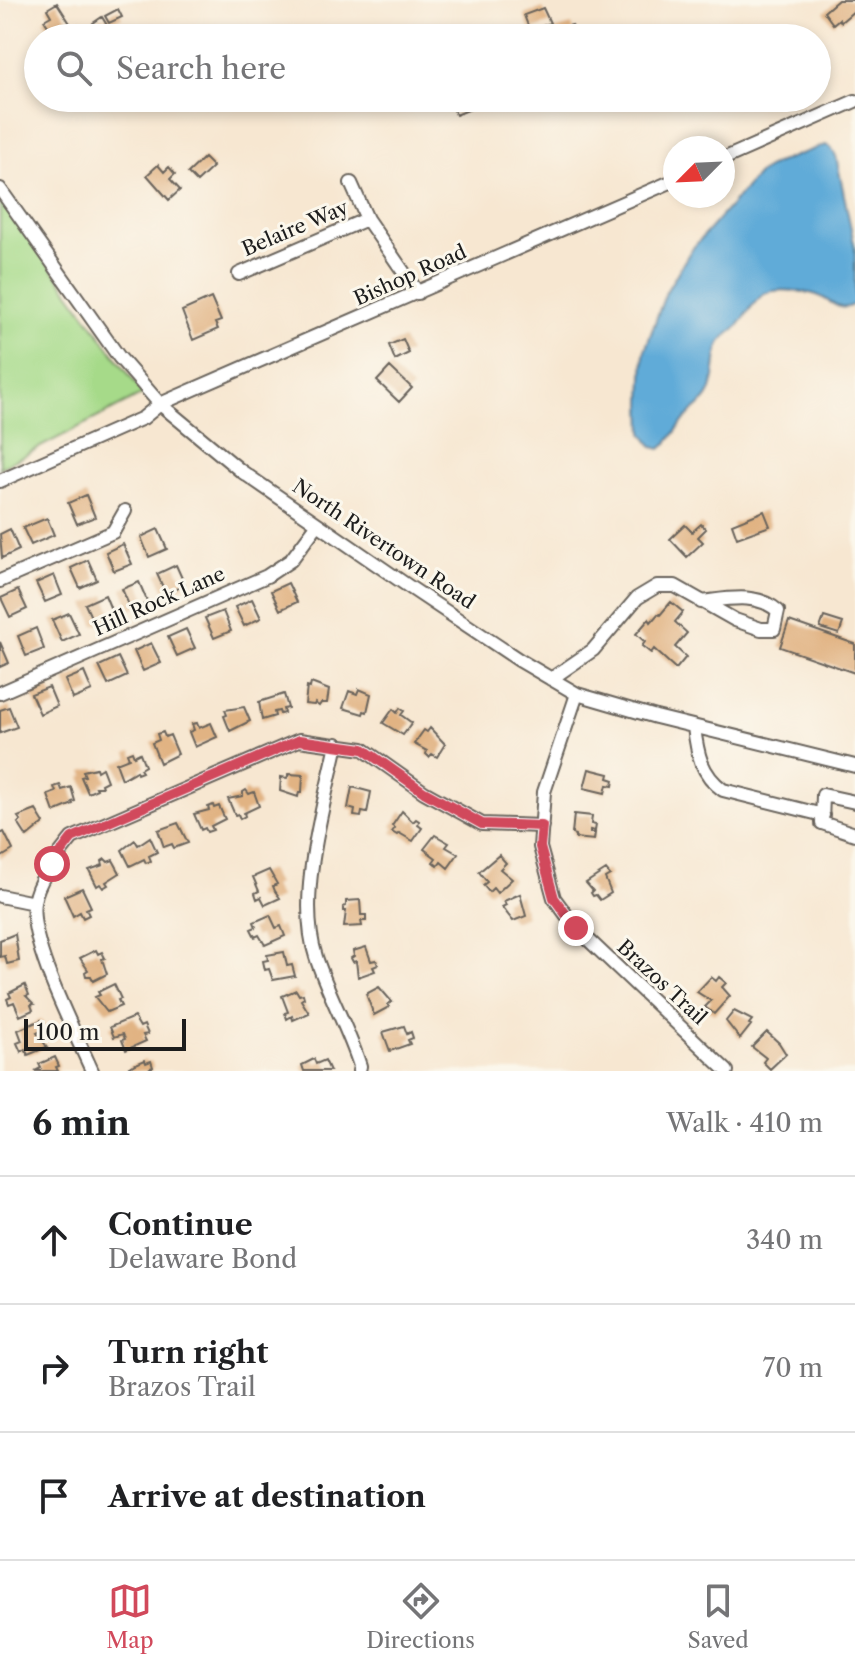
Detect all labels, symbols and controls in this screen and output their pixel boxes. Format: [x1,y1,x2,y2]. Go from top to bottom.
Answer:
search box [24,24,831,112]
icon: search [52,46,96,90]
text: Search here [116,50,286,87]
north arrow [663,136,735,208]
street label: Belaire Way [238,195,352,261]
street label: Bishop Road [350,240,470,310]
street label: North Rivertown Road [288,474,480,614]
street label: Hill Rock Lane [89,561,229,641]
route start [34,846,70,882]
route end [558,910,594,946]
street label: Brazos Trail [612,935,712,1030]
scale bar [24,1015,186,1051]
text: 100 m [36,1019,99,1046]
text: 6 min [32,1102,130,1144]
text: Walk · 410 m [666,1107,823,1139]
text: Continue [108,1206,253,1243]
icon: ahead [32,1218,76,1262]
text: 340 m [746,1224,823,1256]
text: Delaware Bond [108,1243,297,1275]
text: Turn right [108,1334,268,1371]
icon: right [32,1346,76,1390]
text: 70 m [763,1352,823,1384]
text: Brazos Trail [108,1371,256,1403]
icon: arrive [32,1474,76,1518]
text: Arrive at destination [108,1478,426,1515]
tab: Map [106,1579,154,1654]
tab: Directions [366,1579,475,1654]
tab: Saved [688,1579,749,1654]

